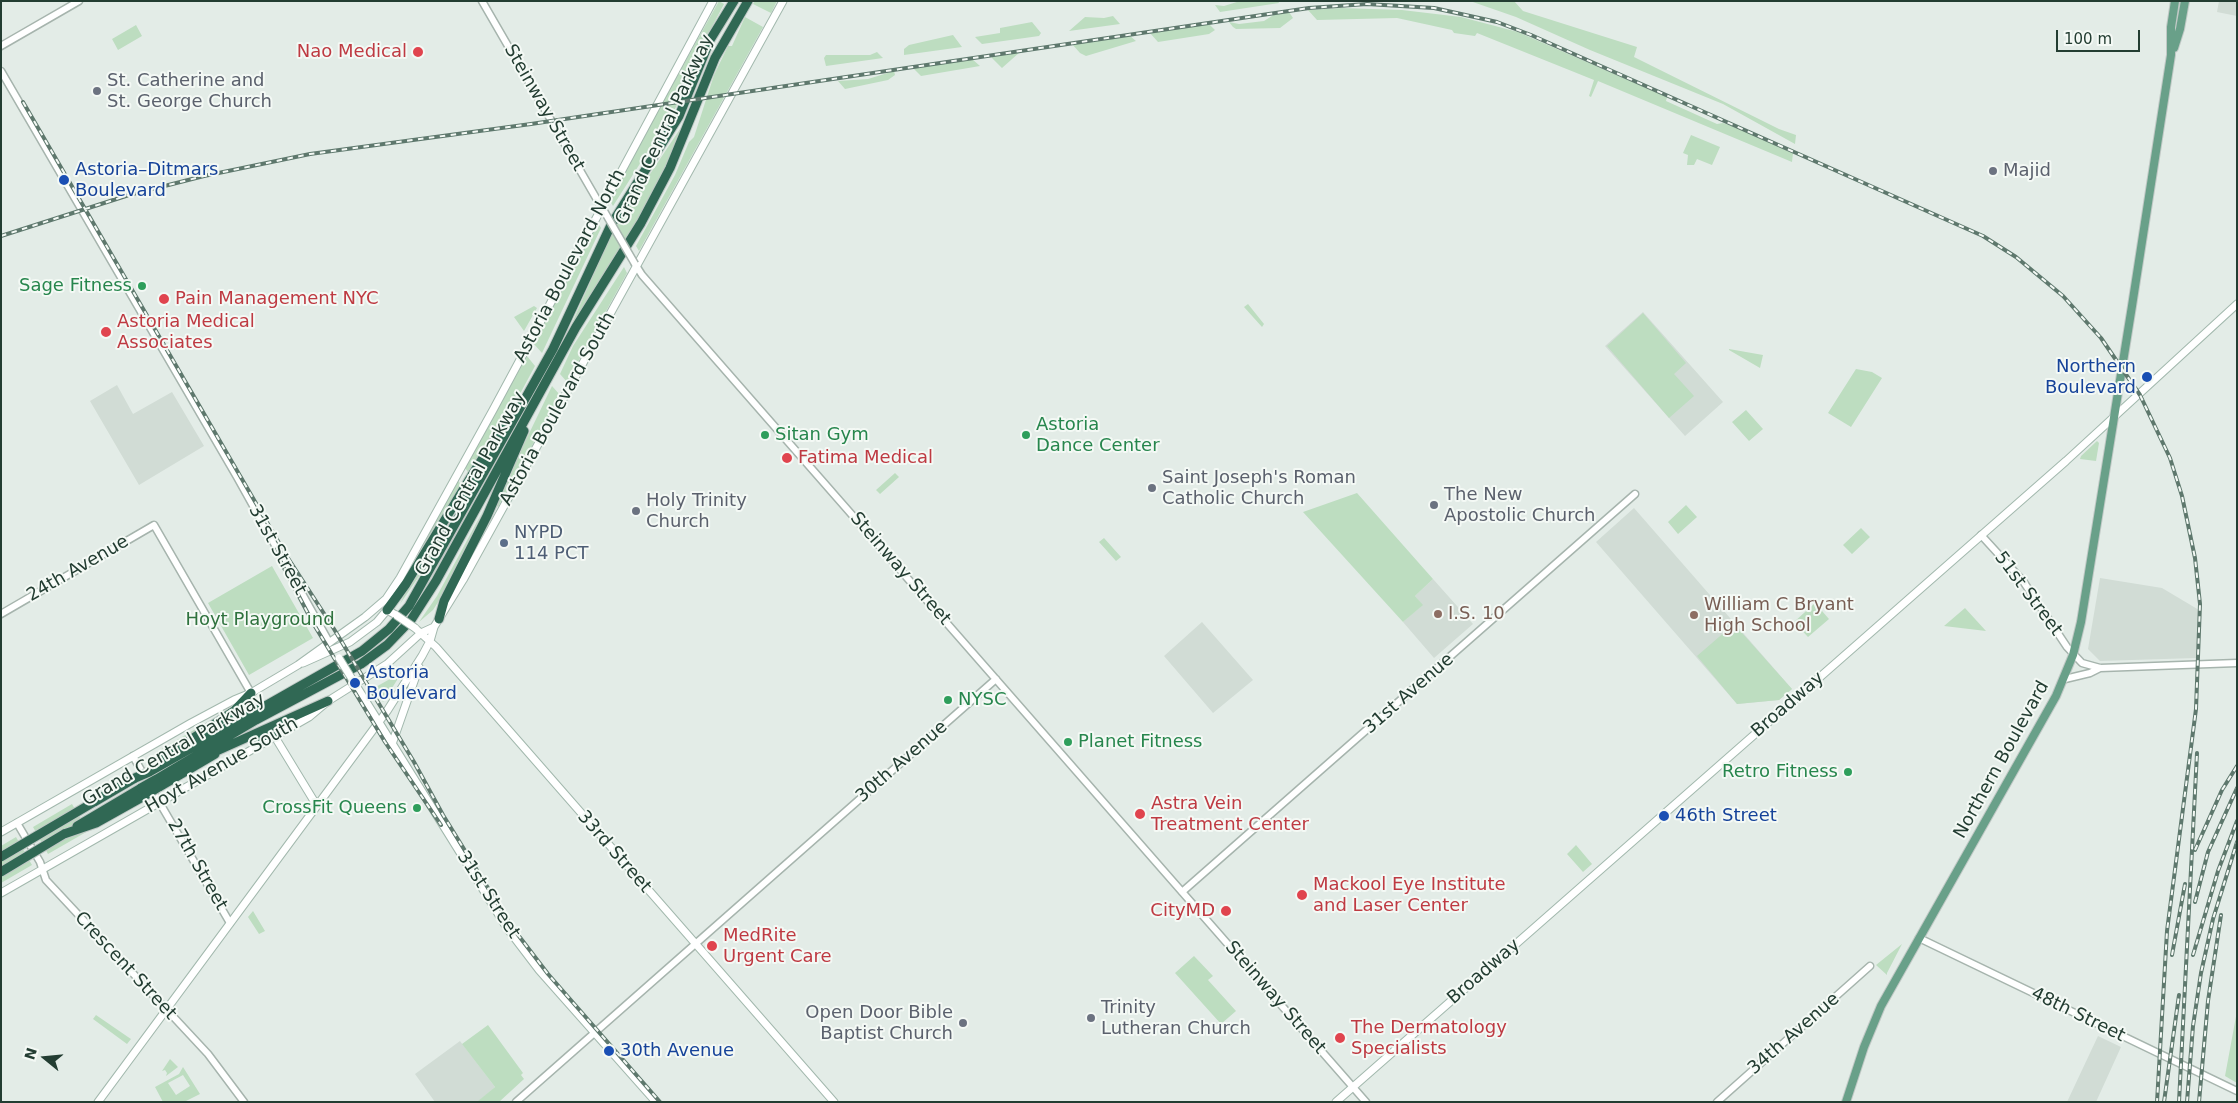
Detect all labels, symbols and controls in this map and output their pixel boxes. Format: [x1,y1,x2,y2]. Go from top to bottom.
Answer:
scale bar [2058,20,2142,52]
text: 100 m [2064,30,2112,48]
street label: Grand Central Parkway [611,31,719,229]
place label: Nao Medical [297,41,407,63]
street label: Steinway Street [499,41,589,175]
marker: Nao Medical [411,45,425,59]
place label: St. Catherine and St. George Church [107,70,272,112]
marker: St. Catherine and St. George Church [91,85,103,97]
place label: Astoria–Ditmars Boulevard [75,159,218,202]
place label: Majid [2003,160,2051,182]
marker: Majid [1987,165,1999,177]
street label: Astoria Boulevard North [510,166,630,366]
marker: Astoria–Ditmars Boulevard [57,173,71,187]
place label: Sage Fitness [19,275,132,297]
marker: Sage Fitness [136,280,148,292]
place label: Pain Management NYC [175,288,379,310]
marker: Pain Management NYC [157,292,171,306]
street label: Astoria Boulevard South [496,308,620,510]
place label: Astoria Medical Associates [117,311,255,354]
marker: Astoria Medical Associates [99,325,113,339]
place label: Northern Boulevard [2045,356,2136,398]
marker: Northern Boulevard [2140,370,2154,384]
street label: Grand Central Parkway [411,388,531,580]
place label: Astoria Dance Center [1036,414,1160,456]
place label: Sitan Gym [775,424,869,446]
marker: Sitan Gym [759,429,771,441]
marker: Astoria Dance Center [1020,429,1032,441]
place label: Fatima Medical [798,447,933,469]
marker: Fatima Medical [780,451,794,465]
place label: Saint Joseph's Roman Catholic Church [1162,467,1356,509]
marker: Saint Joseph's Roman Catholic Church [1146,482,1158,494]
place label: The New Apostolic Church [1444,484,1596,526]
place label: Holy Trinity Church [646,490,747,532]
marker: The New Apostolic Church [1428,499,1440,511]
street label: 31st Street [243,501,311,599]
marker: Holy Trinity Church [630,505,642,517]
street label: Steinway Street [845,508,955,630]
place label: NYPD 114 PCT [514,522,588,564]
street label: 24th Avenue [23,531,133,607]
marker: NYPD 114 PCT [498,537,510,549]
street label: 51st Street [1989,548,2067,640]
place label: William C Bryant High School [1704,594,1854,636]
place label: I.S. 10 [1448,603,1505,625]
marker: I.S. 10 [1432,608,1444,620]
park label: Hoyt Playground [185,609,335,631]
marker: William C Bryant High School [1688,609,1700,621]
street label: 31st Avenue [1360,649,1458,739]
place label: Astoria Boulevard [366,662,457,704]
street label: Broadway [1747,668,1829,742]
marker: Astoria Boulevard [348,676,362,690]
street label: Northern Boulevard [1950,678,2054,842]
street label: Grand Central Parkway [79,689,269,811]
place label: NYSC [958,689,1006,711]
marker: NYSC [942,694,954,706]
street label: Hoyt Avenue South [142,713,302,819]
street label: 30th Avenue [852,716,952,808]
place label: Planet Fitness [1078,731,1202,753]
marker: Planet Fitness [1062,736,1074,748]
place label: Retro Fitness [1722,761,1838,783]
marker: Retro Fitness [1842,766,1854,778]
place label: Astra Vein Treatment Center [1151,793,1309,836]
place label: CrossFit Queens [262,797,407,819]
marker: CrossFit Queens [411,802,423,814]
place label: 46th Street [1675,805,1777,827]
street label: 33rd Street [572,806,656,898]
marker: Astra Vein Treatment Center [1133,807,1147,821]
marker: 46th Street [1657,809,1671,823]
street label: 27th Street [162,816,232,914]
street label: 31st Street [452,847,524,943]
place label: Mackool Eye Institute and Laser Center [1313,874,1506,916]
marker: Mackool Eye Institute and Laser Center [1295,888,1309,902]
place label: CityMD [1150,900,1215,922]
marker: CityMD [1219,904,1233,918]
street label: Crescent Street [69,907,181,1025]
place label: MedRite Urgent Care [723,925,832,968]
street label: Broadway [1443,935,1525,1009]
street label: Steinway Street [1220,937,1330,1059]
marker: MedRite Urgent Care [705,939,719,953]
street label: 48th Street [2028,983,2128,1047]
street label: 34th Avenue [1744,988,1844,1080]
place label: Trinity Lutheran Church [1101,997,1251,1040]
place label: Open Door Bible Baptist Church [805,1002,953,1044]
marker: Trinity Lutheran Church [1085,1012,1097,1024]
marker: Open Door Bible Baptist Church [957,1017,969,1029]
place label: The Dermatology Specialists [1351,1017,1507,1060]
marker: The Dermatology Specialists [1333,1031,1347,1045]
north arrow [20,1033,70,1083]
place label: 30th Avenue [620,1040,734,1062]
marker: 30th Avenue [602,1044,616,1058]
text: N [21,1046,40,1062]

